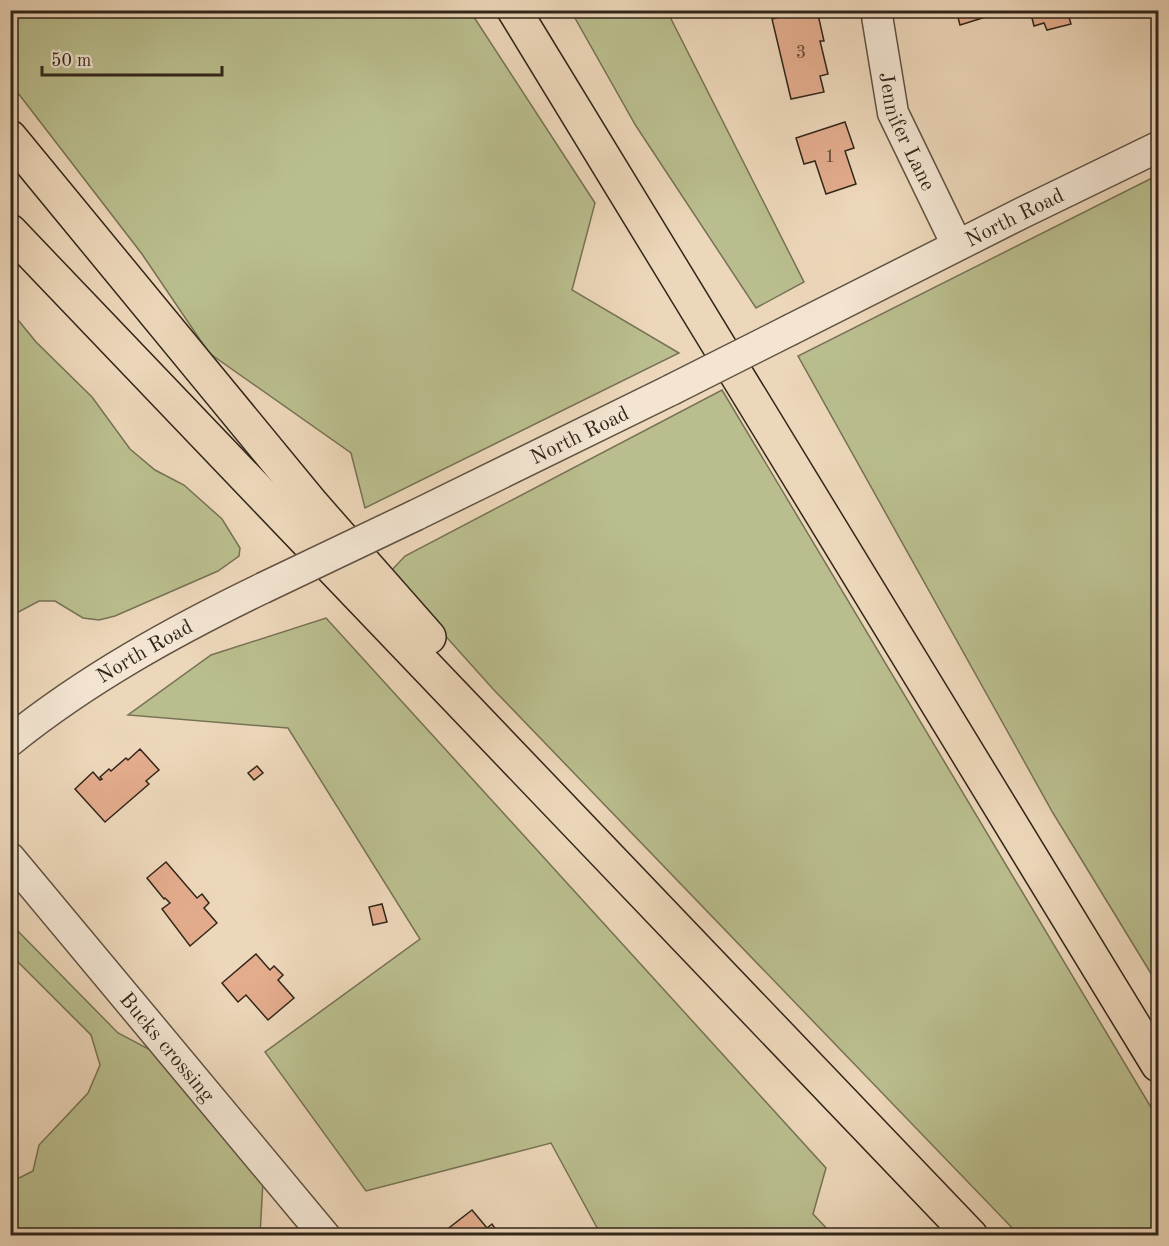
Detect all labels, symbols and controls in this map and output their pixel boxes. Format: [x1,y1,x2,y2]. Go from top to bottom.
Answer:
scale bar [42,39,222,77]
house number: 3 [796,44,806,62]
text: 50 m [51,52,91,70]
street label: Jennifer Lane [874,71,938,194]
house number: 1 [825,148,835,166]
street label: North Road [963,185,1068,252]
street label: North Road [528,403,633,469]
street label: North Road [94,617,196,688]
street label: Bucks crossing [115,989,218,1107]

